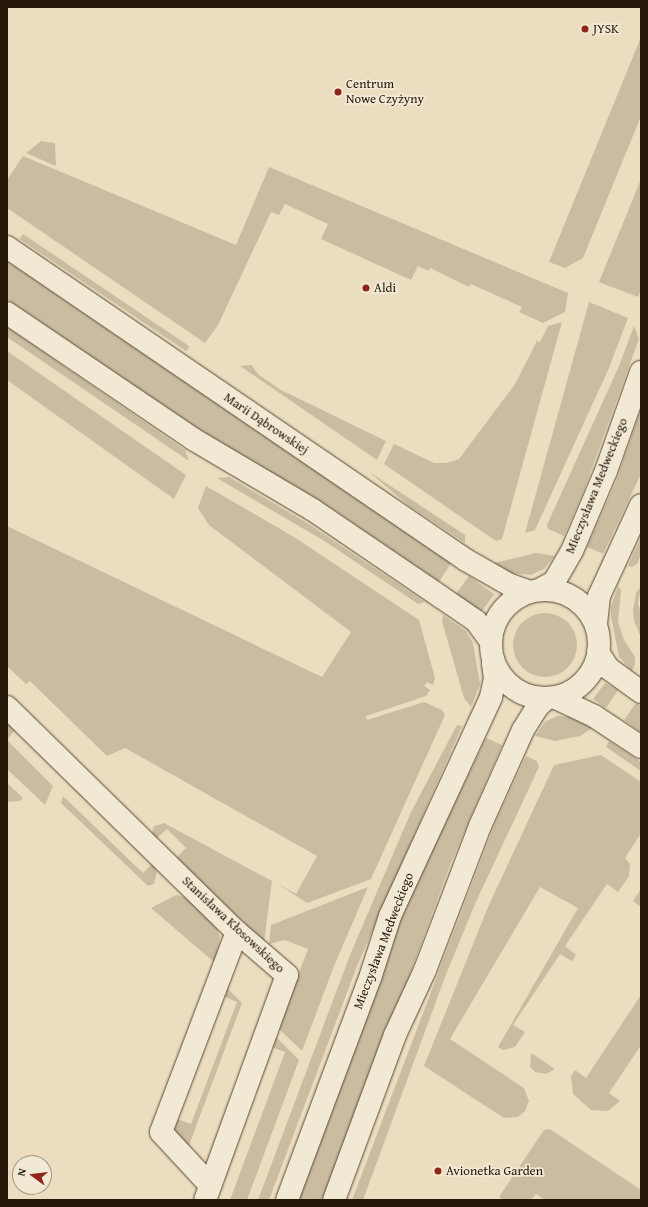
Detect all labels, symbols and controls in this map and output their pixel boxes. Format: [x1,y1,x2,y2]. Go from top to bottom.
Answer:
place label: JYSK [593,21,619,37]
marker: JYSK [580,24,590,34]
place label: Centrum Nowe Czyżyny [346,77,424,108]
marker: Centrum Nowe Czyżyny [333,87,343,97]
place label: Aldi [374,280,396,296]
marker: Aldi [361,283,371,293]
street label: Marii Dąbrowskiej [221,390,311,458]
street label: Mieczysława Medweckiego [563,416,631,556]
street label: Mieczysława Medweckiego [351,870,417,1012]
street label: Stanisława Kłosowskiego [178,873,288,977]
north arrow [12,1155,52,1195]
place label: Avionetka Garden [446,1163,543,1179]
marker: Avionetka Garden [433,1166,443,1176]
text: N [13,1167,30,1178]

